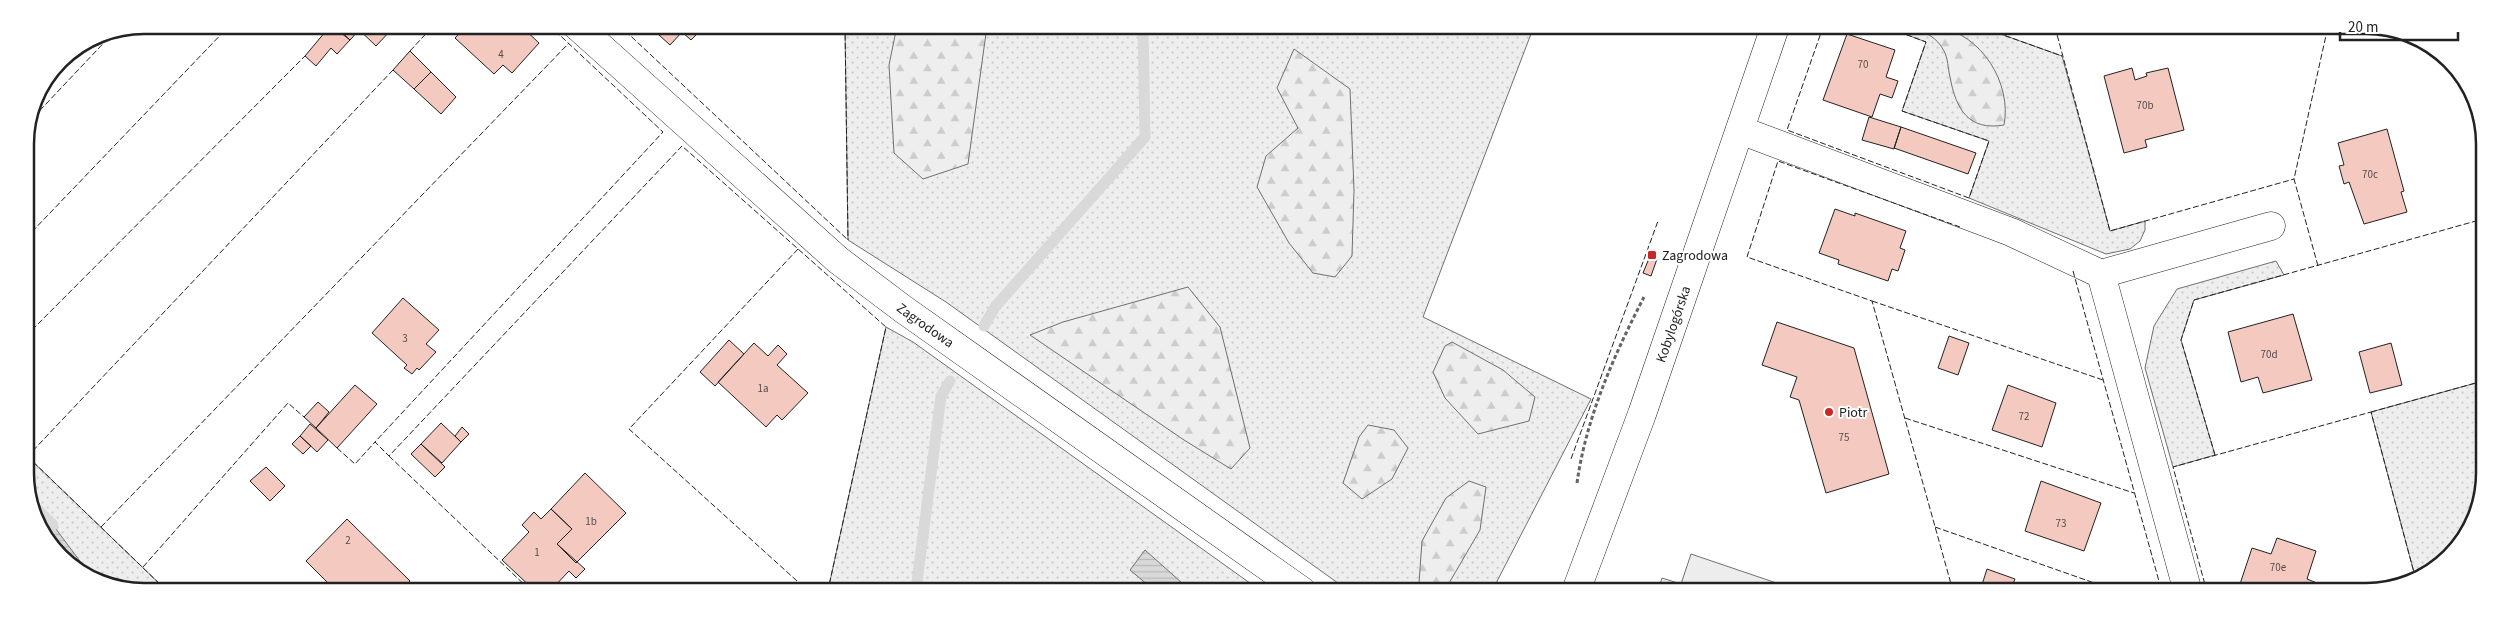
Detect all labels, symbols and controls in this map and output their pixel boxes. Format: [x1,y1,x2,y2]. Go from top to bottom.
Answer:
scale bar [2340,10,2458,42]
text: 20 m [2348,17,2378,38]
house number: 4 [498,47,504,62]
house number: 70 [1858,57,1868,72]
house number: 70b [2136,98,2154,113]
house number: 70c [2362,167,2378,182]
place label: Zagrodowa [1662,246,1728,266]
marker: Zagrodowa [1646,249,1658,261]
street label: Kobylogórska [1651,283,1696,365]
street label: Zagrodowa [892,299,958,353]
house number: 3 [402,331,408,346]
house number: 70d [2260,347,2278,362]
house number: 1a [757,381,769,396]
place label: Piotr [1839,403,1867,423]
marker: Piotr [1823,406,1835,418]
house number: 72 [2019,409,2029,424]
house number: 75 [1839,430,1849,445]
house number: 1b [585,514,597,529]
house number: 73 [2056,516,2066,531]
house number: 2 [345,533,351,548]
house number: 1 [534,545,540,560]
house number: 70e [2270,560,2287,575]

